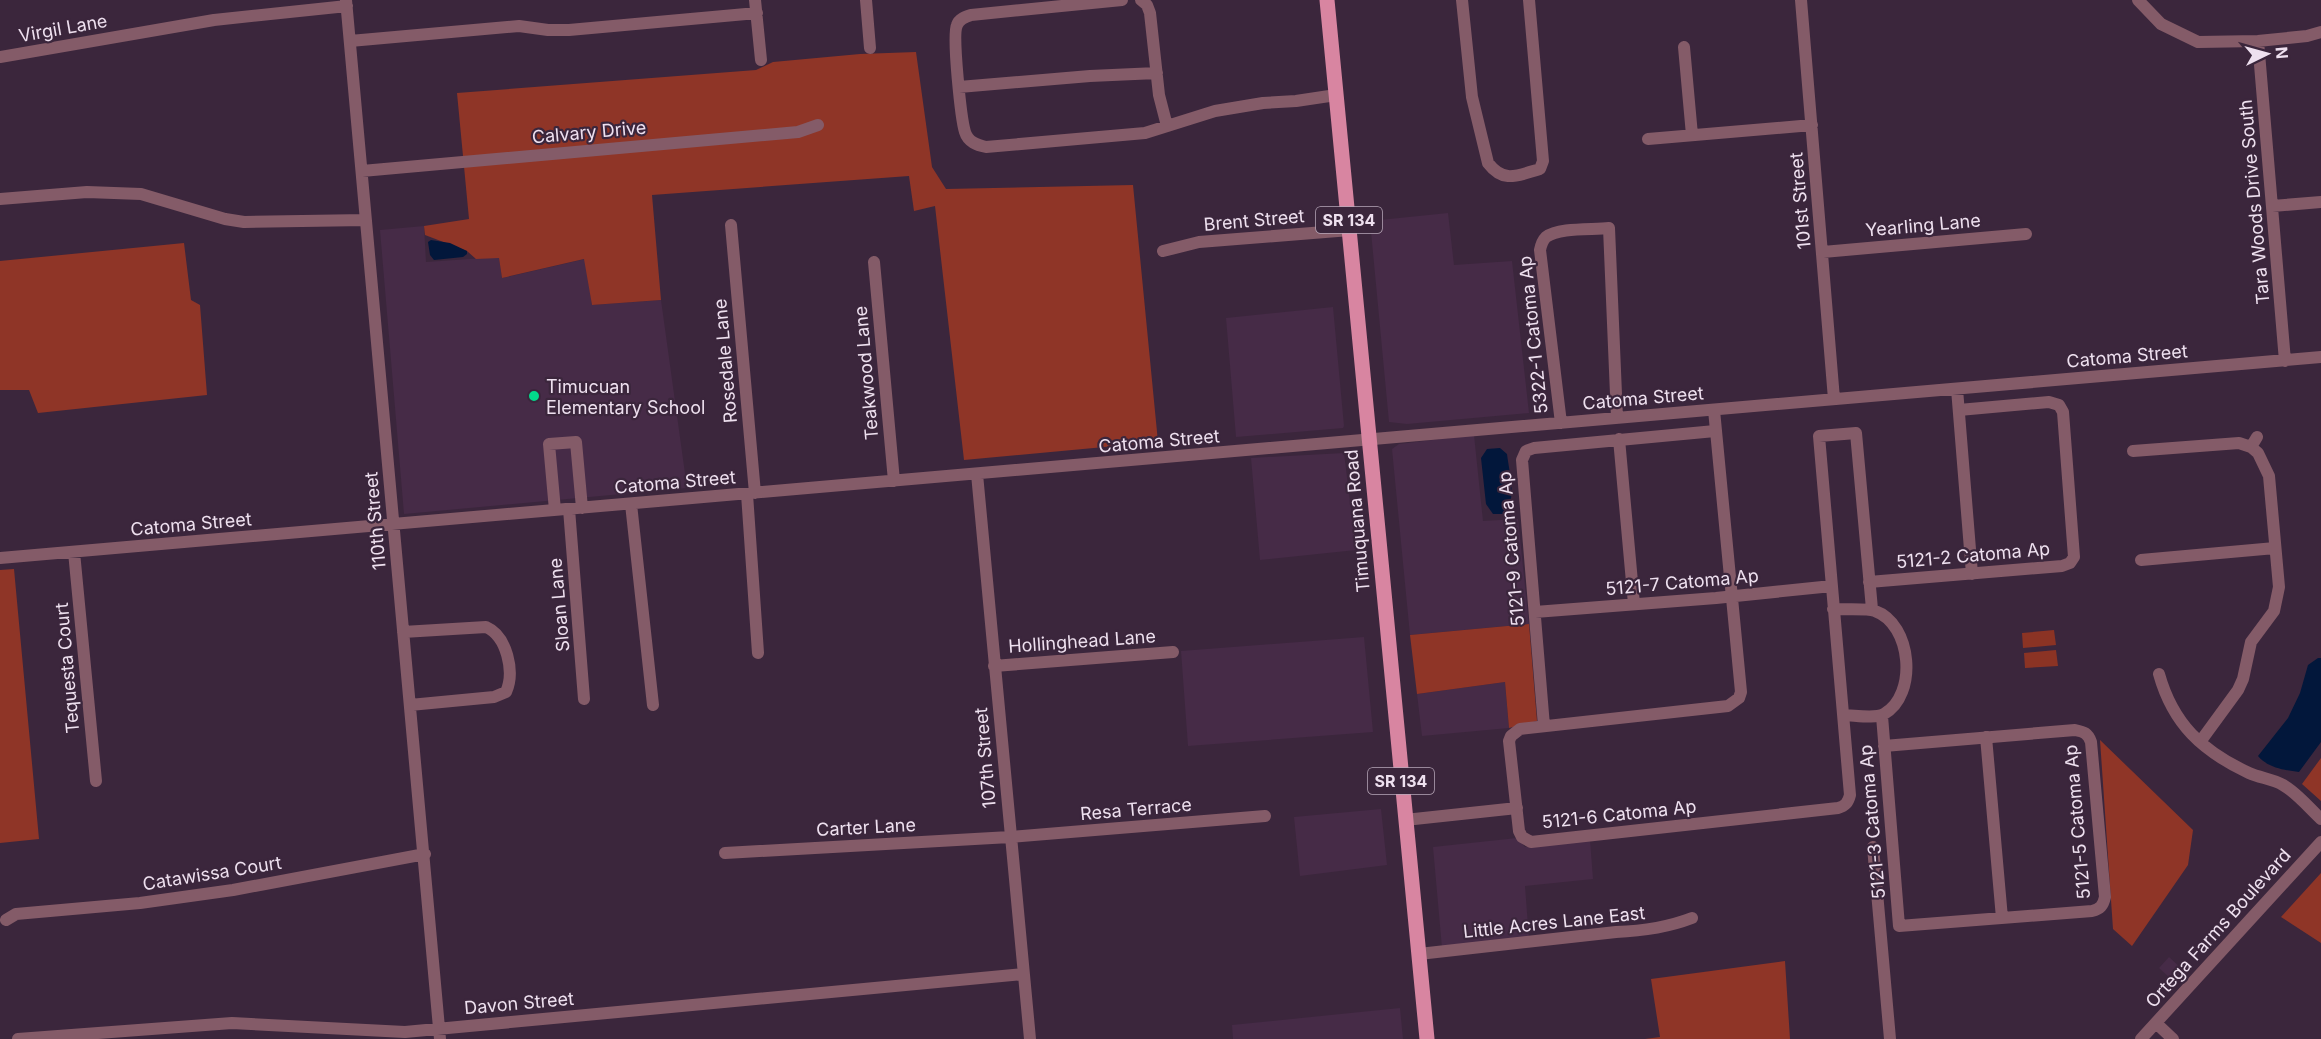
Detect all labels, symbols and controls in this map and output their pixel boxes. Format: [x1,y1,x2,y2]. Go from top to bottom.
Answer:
street label: Virgil Lane [17,10,109,46]
north arrow [2237,24,2297,84]
text: N [2271,46,2292,60]
street label: Tara Woods Drive South [2235,99,2273,305]
street label: Calvary Drive [531,117,647,147]
street label: 101st Street [1785,152,1815,250]
street label: Brent Street [1203,205,1305,235]
road number: SR 134 [1316,207,1382,233]
street label: Yearling Lane [1865,210,1981,240]
street label: 5322-1 Catoma Ap [1514,255,1552,415]
street label: Rosedale Lane [709,298,741,424]
street label: Teakwood Lane [850,305,882,441]
street label: Catoma Street [2066,340,2189,372]
place label: Timucuan Elementary School [546,376,705,418]
street label: Catoma Street [1582,382,1705,414]
marker: Timucuan Elementary School [527,389,541,403]
street label: Catoma Street [1098,425,1221,457]
street label: Timuquana Road [1340,449,1374,593]
street label: Catoma Street [614,466,737,498]
street label: 110th Street [360,471,390,571]
street label: 5121-9 Catoma Ap [1494,471,1528,627]
street label: Catoma Street [130,508,253,540]
street label: 5121-2 Catoma Ap [1895,538,2051,572]
street label: Sloan Lane [544,557,574,653]
street label: 5121-7 Catoma Ap [1604,565,1760,599]
street label: Tequesta Court [51,602,83,734]
street label: Hollinghead Lane [1008,625,1156,657]
street label: 107th Street [970,707,1000,809]
street label: 5121-3 Catoma Ap [1855,744,1889,900]
street label: 5121-5 Catoma Ap [2060,744,2094,900]
road number: SR 134 [1368,768,1434,794]
street label: Resa Terrace [1079,794,1193,824]
street label: 5121-6 Catoma Ap [1541,795,1697,833]
street label: Carter Lane [816,814,916,840]
street label: Ortega Farms Boulevard [2141,844,2295,1012]
street label: Catawissa Court [141,852,283,894]
street label: Little Acres Lane East [1462,902,1646,942]
street label: Davon Street [463,988,575,1018]

